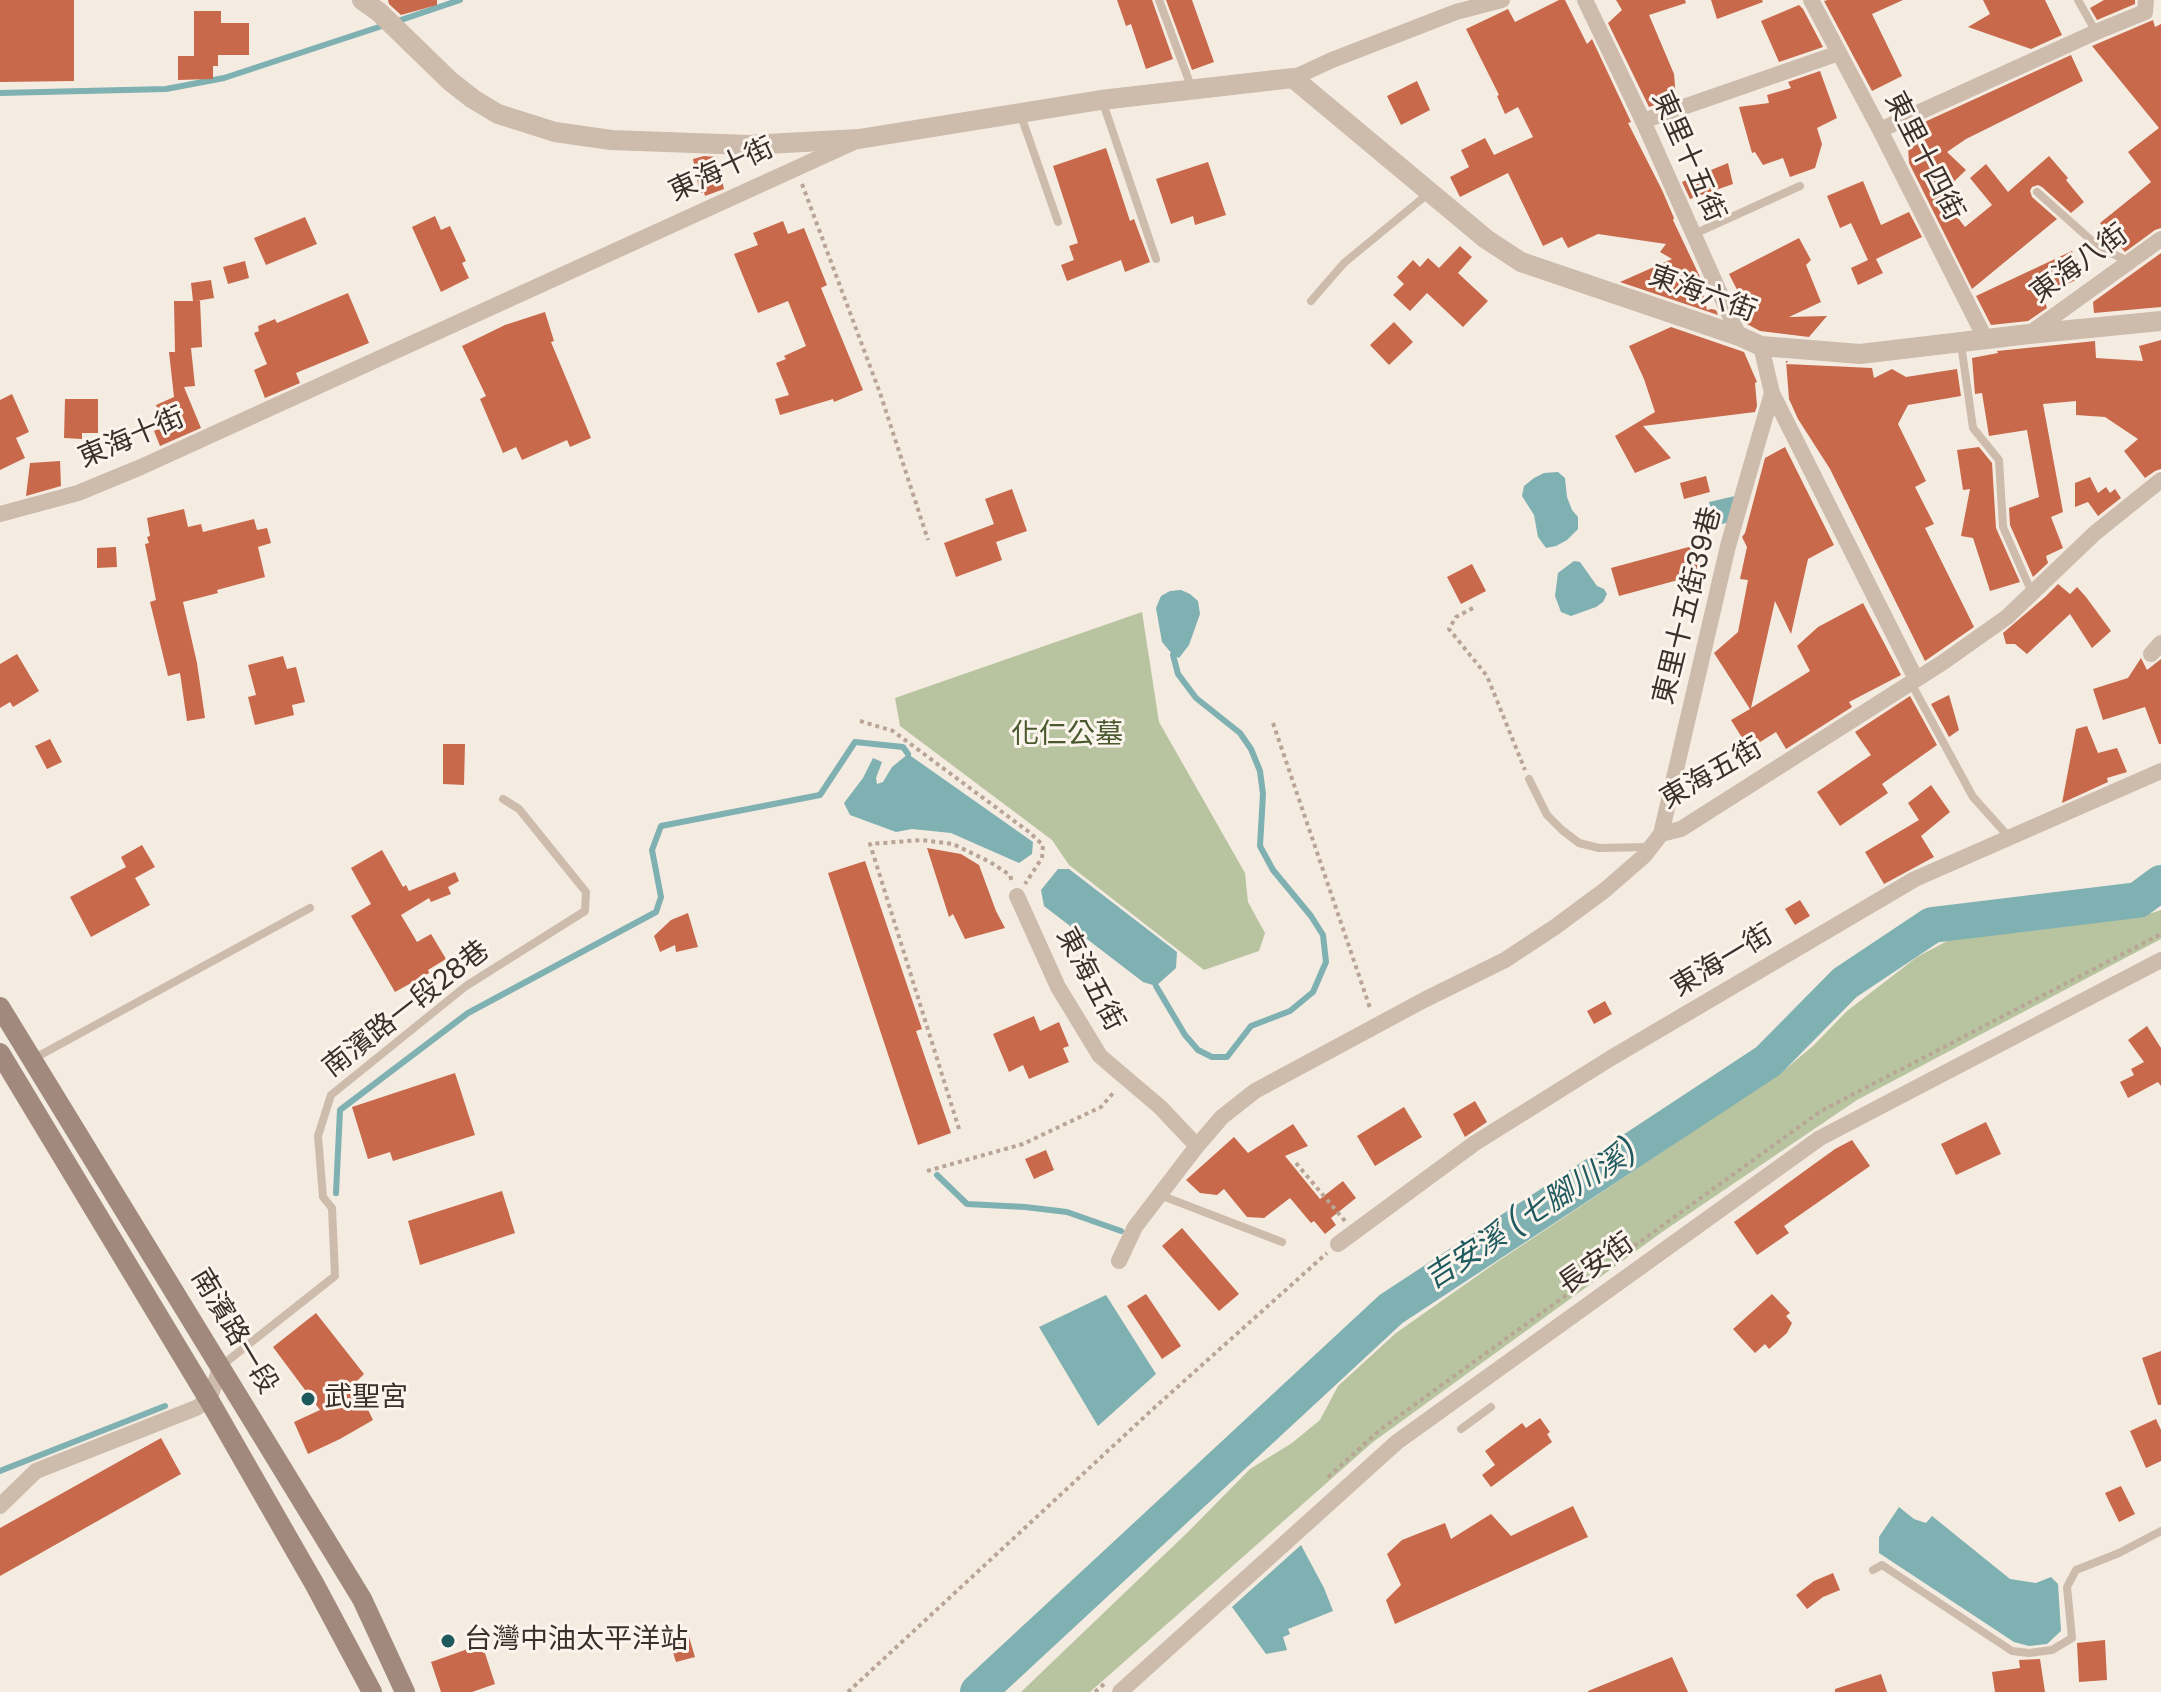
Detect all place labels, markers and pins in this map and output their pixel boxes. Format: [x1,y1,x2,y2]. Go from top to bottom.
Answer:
place label: 武聖宮 [324,1382,408,1416]
marker: 武聖宮 [299,1390,317,1408]
place label: 台灣中油太平洋站 [464,1624,688,1658]
marker: 台灣中油太平洋站 [439,1632,457,1650]

